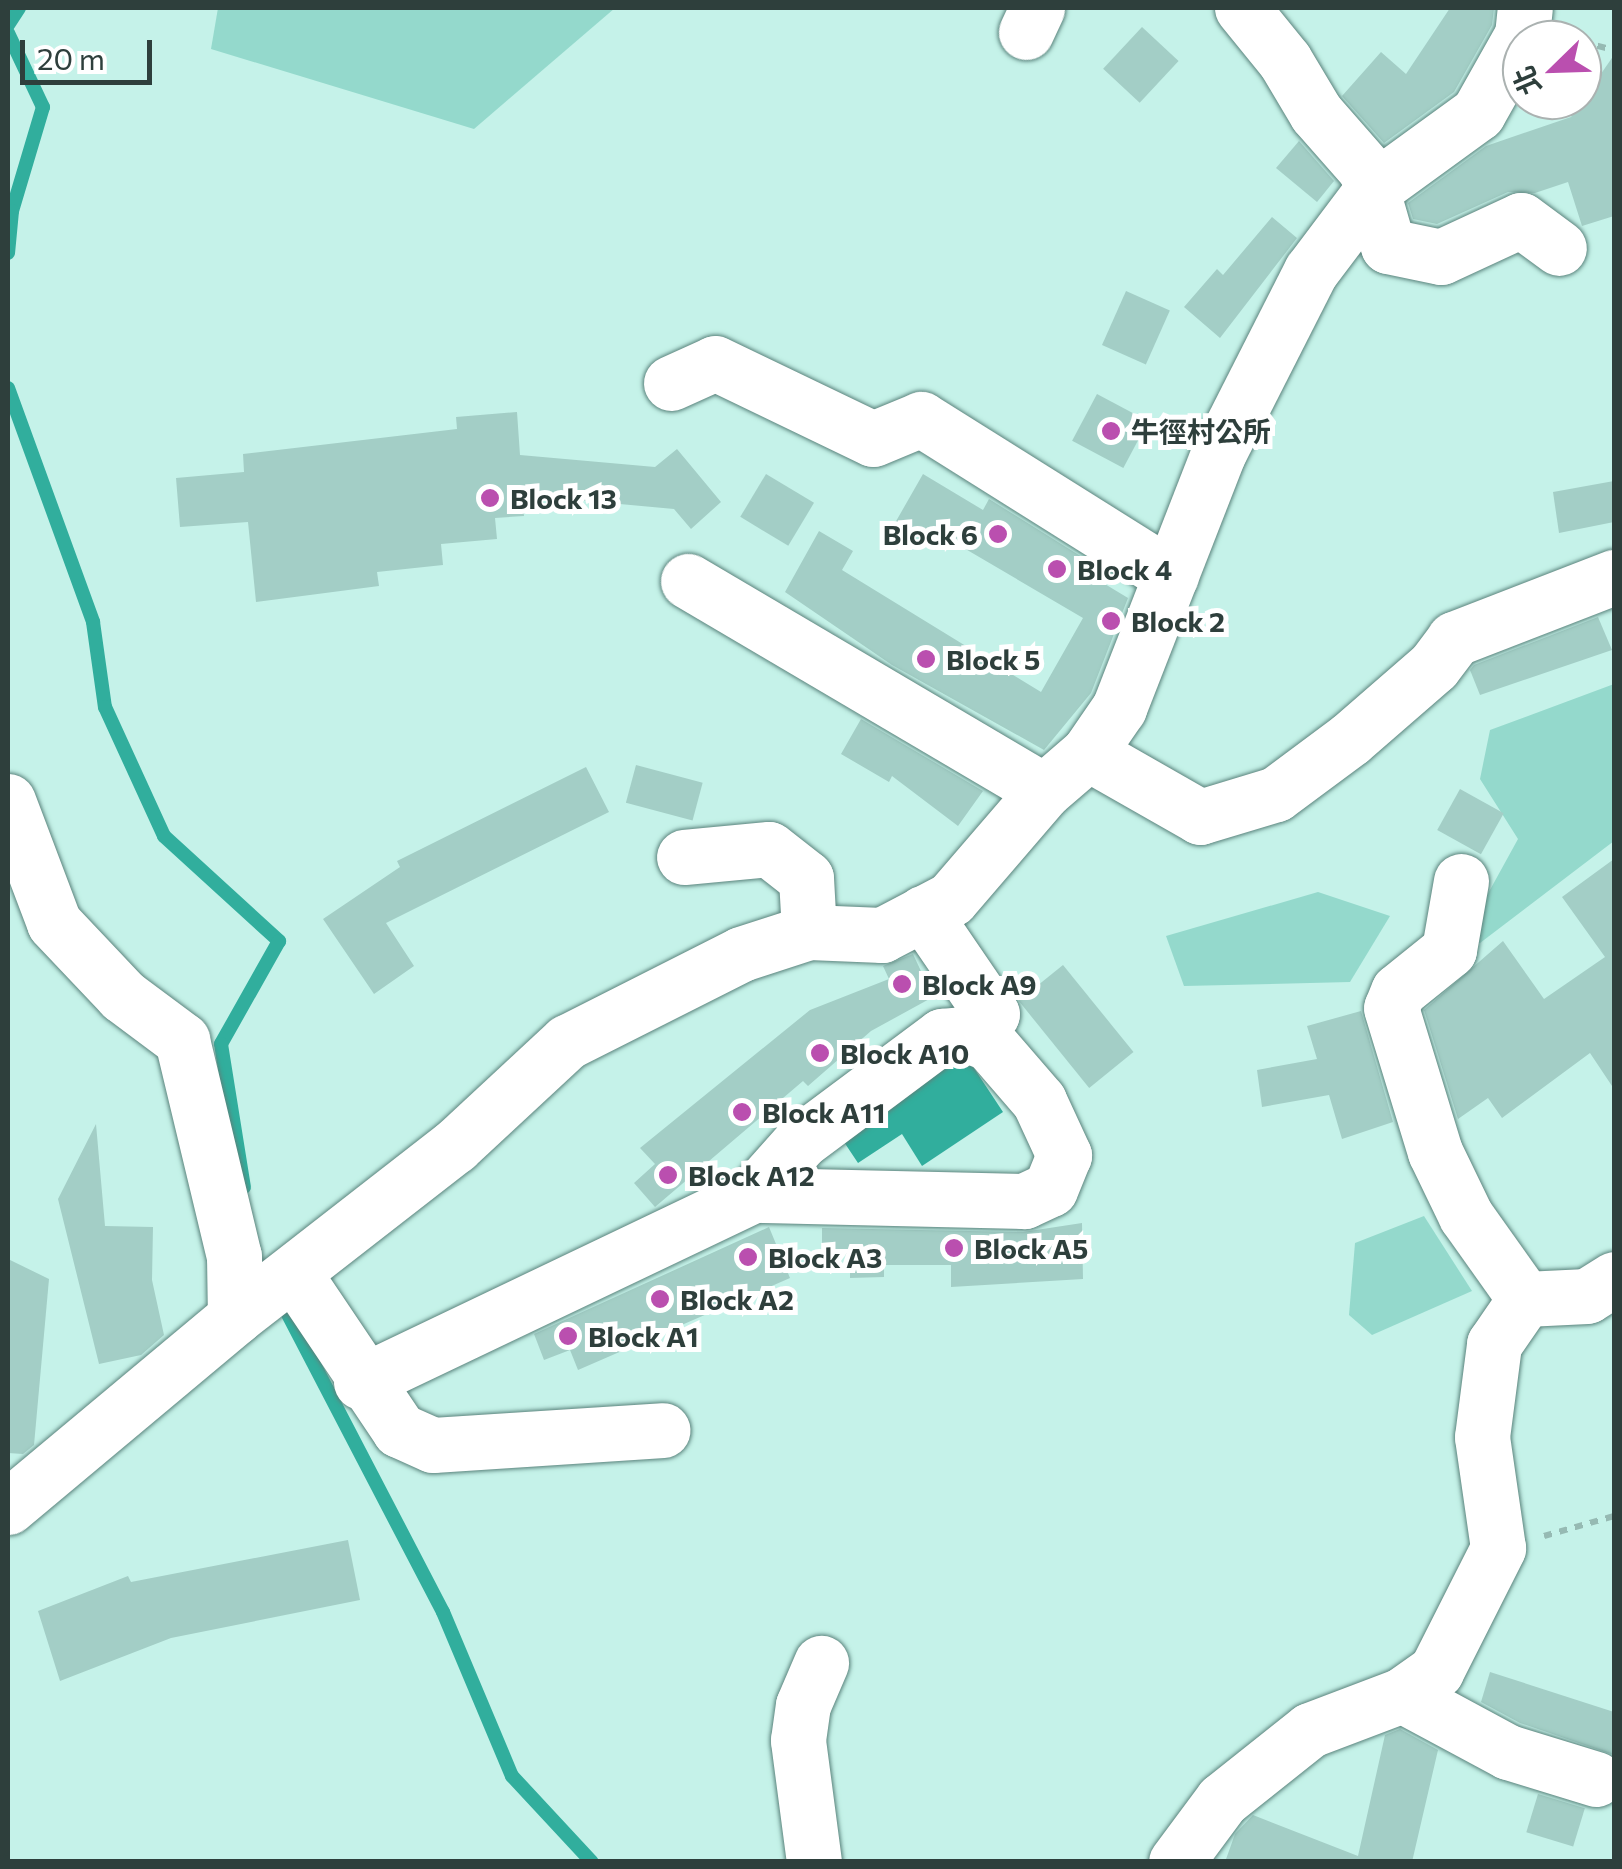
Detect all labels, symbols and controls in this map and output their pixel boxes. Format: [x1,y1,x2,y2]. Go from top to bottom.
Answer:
scale bar [25,20,158,82]
north arrow [1502,20,1602,120]
text: 20 m [37,39,105,76]
text: 北 [1505,61,1547,100]
place label: 牛徑村公所 [1131,414,1271,448]
marker: 牛徑村公所 [1100,420,1122,442]
place label: Block 13 [510,481,617,515]
marker: Block 13 [479,487,501,509]
place label: Block 6 [883,517,978,551]
marker: Block 6 [987,523,1009,545]
place label: Block 4 [1077,552,1172,586]
marker: Block 4 [1046,558,1068,580]
place label: Block 2 [1131,604,1225,638]
marker: Block 2 [1100,610,1122,632]
place label: Block 5 [946,642,1040,676]
marker: Block 5 [915,648,937,670]
place label: Block A9 [922,967,1037,1001]
marker: Block A9 [891,973,913,995]
place label: Block A10 [840,1036,969,1070]
marker: Block A10 [809,1042,831,1064]
place label: Block A11 [762,1095,885,1129]
marker: Block A11 [731,1101,753,1123]
place label: Block A12 [688,1158,815,1192]
marker: Block A12 [657,1164,679,1186]
place label: Block A5 [974,1231,1088,1265]
marker: Block A5 [943,1237,965,1259]
place label: Block A3 [768,1240,882,1274]
marker: Block A3 [737,1246,759,1268]
place label: Block A2 [680,1282,794,1316]
marker: Block A2 [649,1288,671,1310]
place label: Block A1 [588,1319,699,1353]
marker: Block A1 [557,1325,579,1347]

